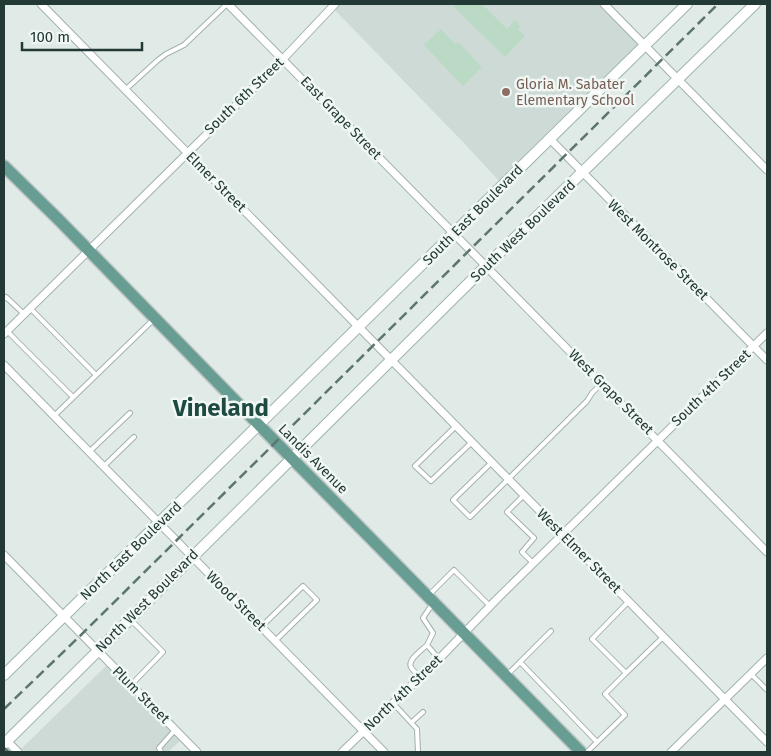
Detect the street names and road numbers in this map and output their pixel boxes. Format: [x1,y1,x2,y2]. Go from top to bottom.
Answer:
street label: South 6th Street [201,53,288,138]
street label: East Grape Street [297,73,386,164]
street label: Elmer Street [182,148,250,216]
street label: South East Boulevard [419,161,527,269]
street label: South West Boulevard [467,176,579,286]
street label: West Montrose Street [604,196,713,305]
street label: South 4th Street [668,345,755,430]
street label: West Grape Street [565,346,658,439]
street label: Landis Avenue [275,421,351,497]
street label: North East Boulevard [77,498,185,604]
street label: West Elmer Street [533,505,625,597]
street label: North West Boulevard [92,546,202,656]
street label: Wood Street [202,567,270,635]
street label: North 4th Street [360,651,446,735]
street label: Plum Street [109,663,174,728]

